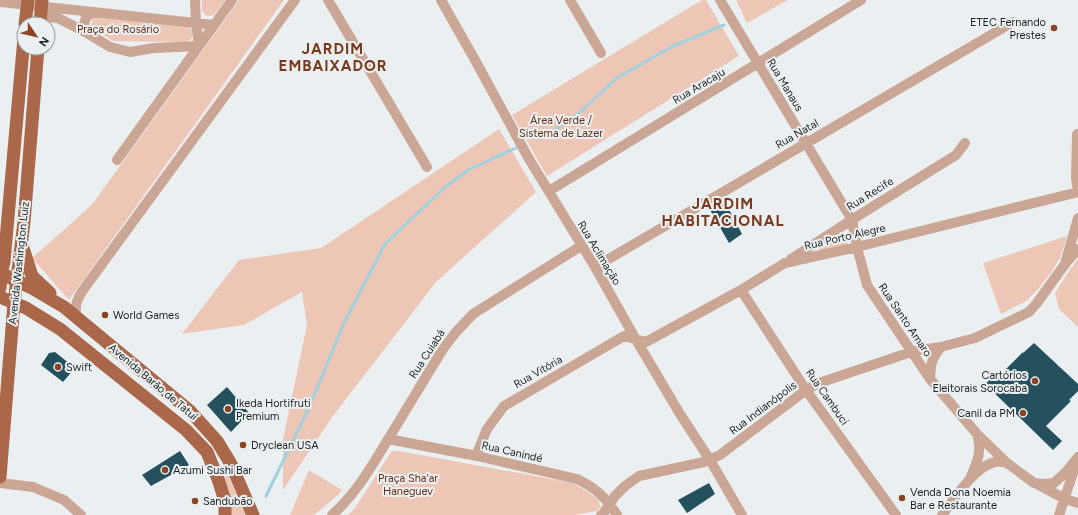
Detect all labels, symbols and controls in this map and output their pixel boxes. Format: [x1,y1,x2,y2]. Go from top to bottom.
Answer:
north arrow [16,16,56,56]
place label: ETEC Fernando Prestes [970,16,1046,42]
park label: Praça do Rosário [77,23,159,36]
marker: ETEC Fernando Prestes [1049,23,1059,33]
text: N [36,34,52,49]
district label: JARDIM EMBAIXADOR [279,40,387,75]
street label: Rua Manaus [764,56,806,114]
street label: Rua Aracaju [670,65,728,107]
park label: Área Verde / Sistema de Lazer [519,114,603,140]
street label: Rua Natal [773,116,821,152]
street label: Rua Recife [844,175,896,213]
district label: JARDIM HABITACIONAL [662,195,784,230]
street label: Avenida Washington Luiz [6,201,32,325]
street label: Rua Aclimação [575,219,623,287]
street label: Rua Porto Alegre [803,221,887,253]
street label: Rua Santo Amaro [876,281,934,359]
place label: World Games [113,309,179,322]
marker: World Games [100,310,110,320]
street label: Rua Cuiabá [406,327,448,381]
street label: Avenida Barão de Tatuí [106,341,200,423]
street label: Rua Vitória [511,353,565,391]
place label: Swift [66,361,92,374]
marker: Swift [53,362,63,372]
street label: Rua Cambuci [803,367,851,427]
place label: Cartórios Eleitorais Sorocaba [932,369,1027,395]
marker: Cartórios Eleitorais Sorocaba [1030,376,1040,386]
street label: Rua Indianópolis [727,379,799,437]
place label: Ikeda Hortifruti Premium [236,397,311,423]
marker: Ikeda Hortifruti Premium [223,404,233,414]
place label: Canil da PM [957,407,1015,420]
marker: Canil da PM [1018,408,1028,418]
place label: Dryclean USA [251,439,319,452]
street label: Rua Canindé [480,439,544,465]
marker: Dryclean USA [238,440,248,450]
place label: Azumi Sushi Bar [173,464,252,477]
marker: Azumi Sushi Bar [160,465,170,475]
park label: Praça Sha'ar Haneguev [378,472,438,498]
place label: Venda Dona Noemia Bar e Restaurante [910,486,1011,512]
marker: Venda Dona Noemia Bar e Restaurante [897,493,907,503]
place label: Sandubão [203,495,253,508]
marker: Sandubão [190,496,200,506]

